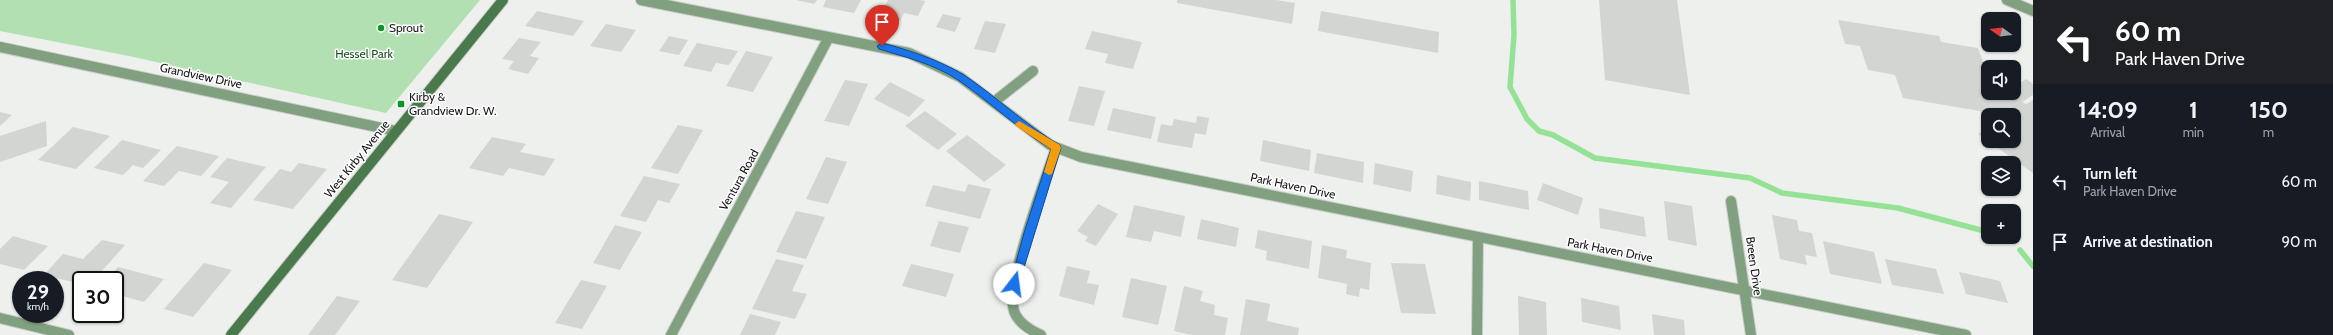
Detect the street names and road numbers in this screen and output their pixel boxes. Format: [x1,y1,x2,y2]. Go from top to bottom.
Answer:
street label: Grandview Drive [159,59,244,92]
street label: West Kirby Avenue [321,117,392,201]
street label: Ventura Road [716,146,762,213]
street label: Park Haven Drive [1249,169,1337,202]
street label: Park Haven Drive [1566,234,1654,265]
street label: Breen Drive [1743,236,1766,296]

